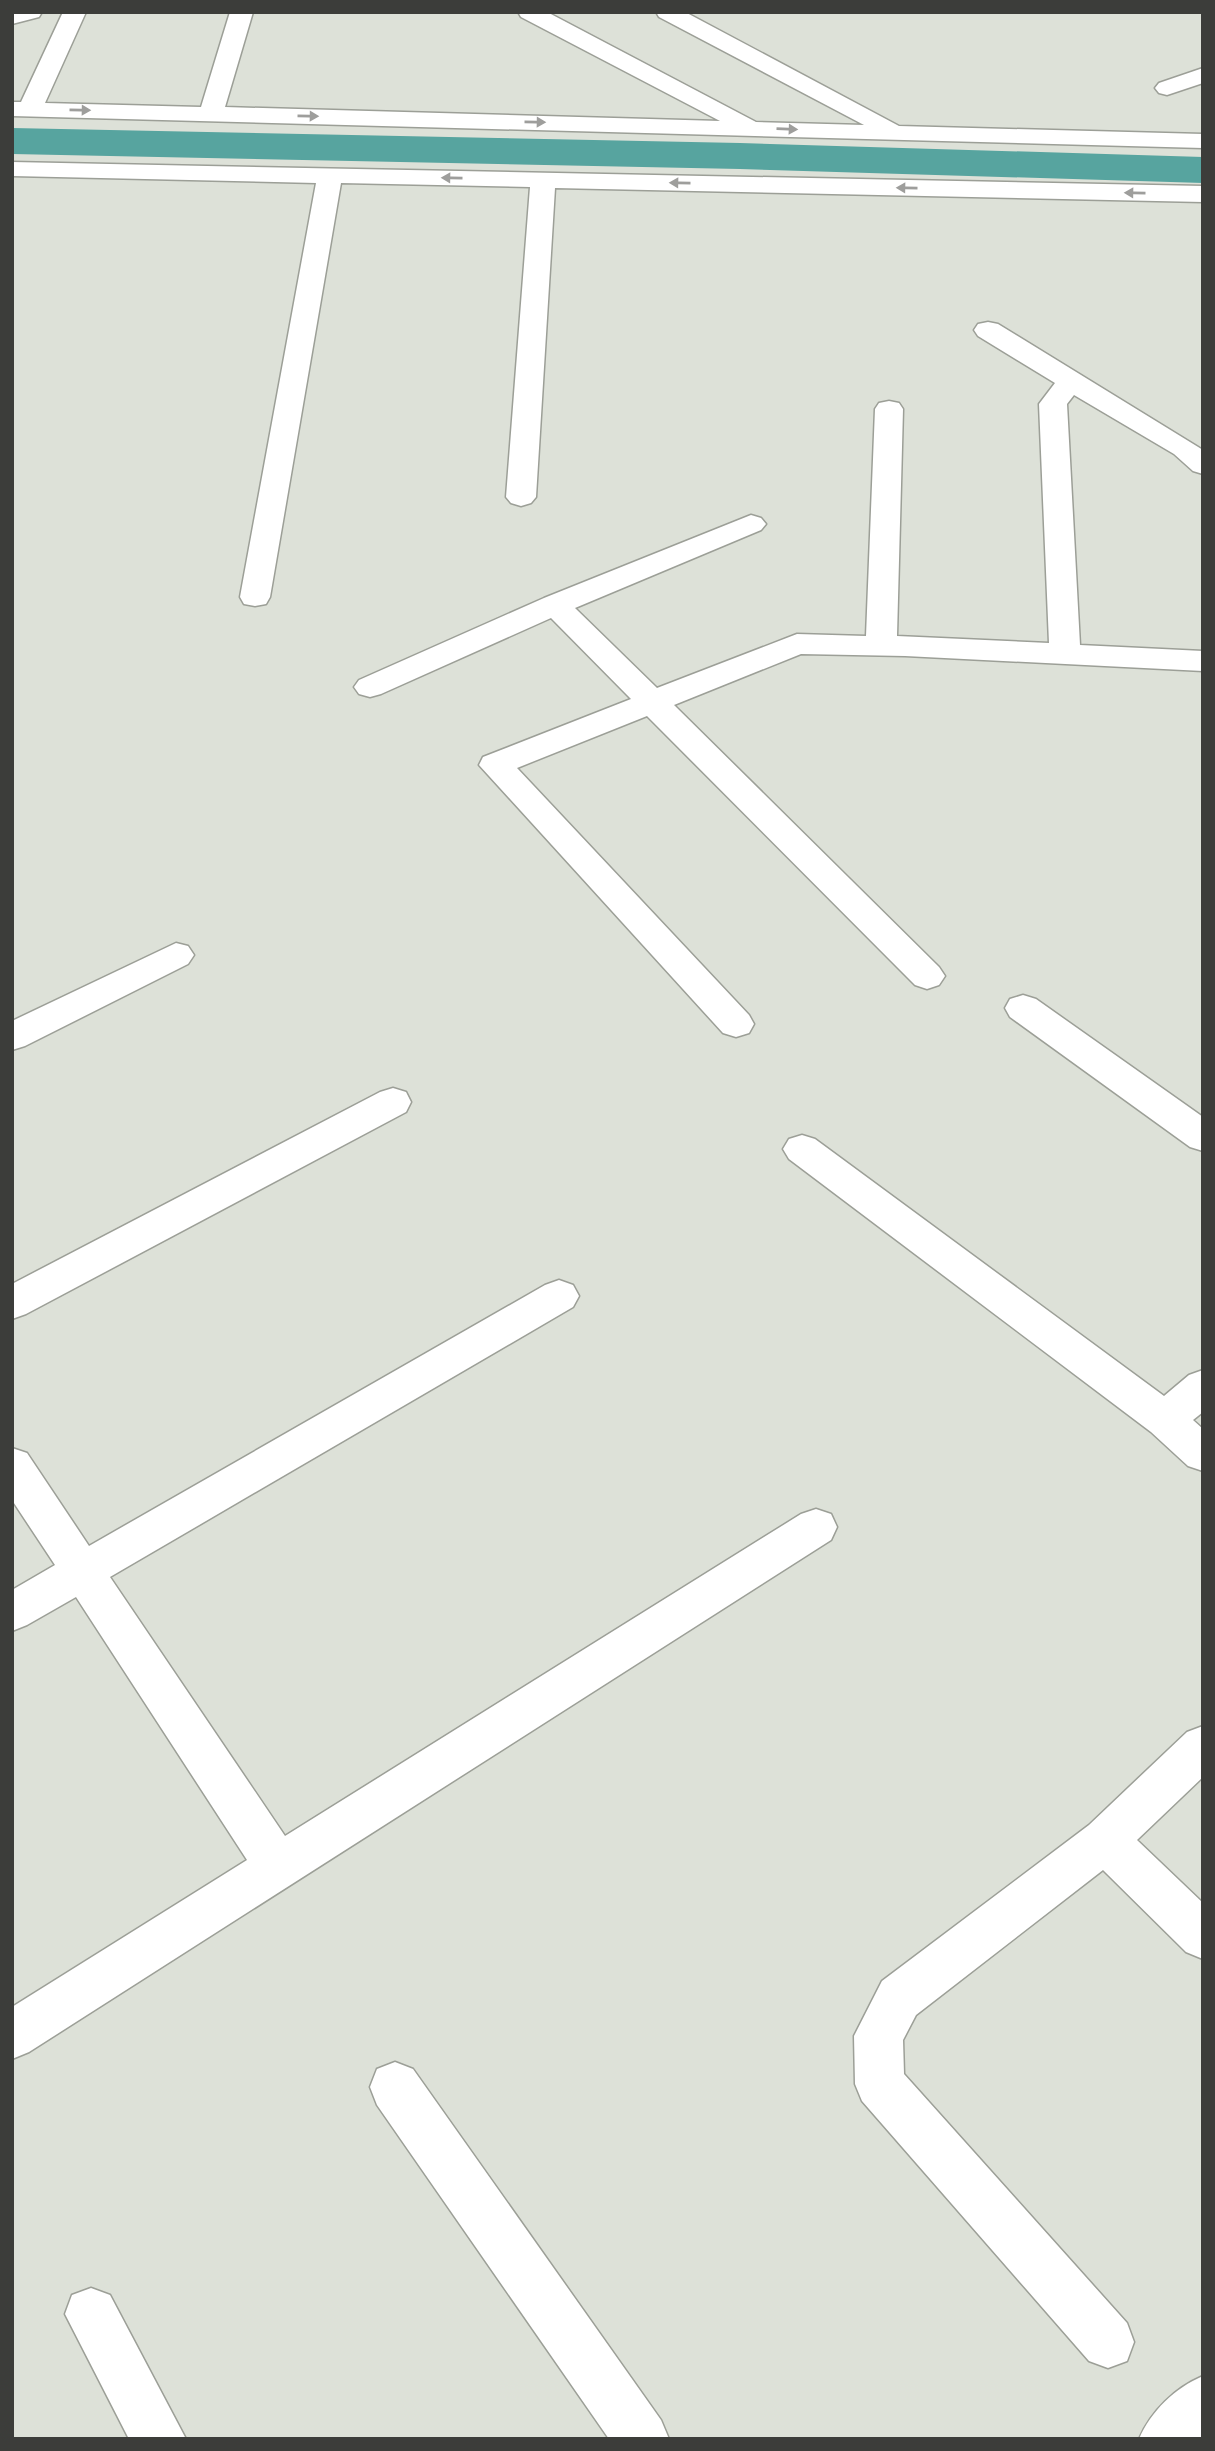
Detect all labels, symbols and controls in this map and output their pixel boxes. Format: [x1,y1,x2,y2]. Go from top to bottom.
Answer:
one-way arrow [70,105,92,116]
one-way arrow [297,111,319,122]
one-way arrow [525,116,547,128]
one-way arrow [776,123,798,134]
one-way arrow [441,172,463,184]
one-way arrow [668,177,690,189]
one-way arrow [896,182,918,194]
one-way arrow [1123,187,1145,199]

